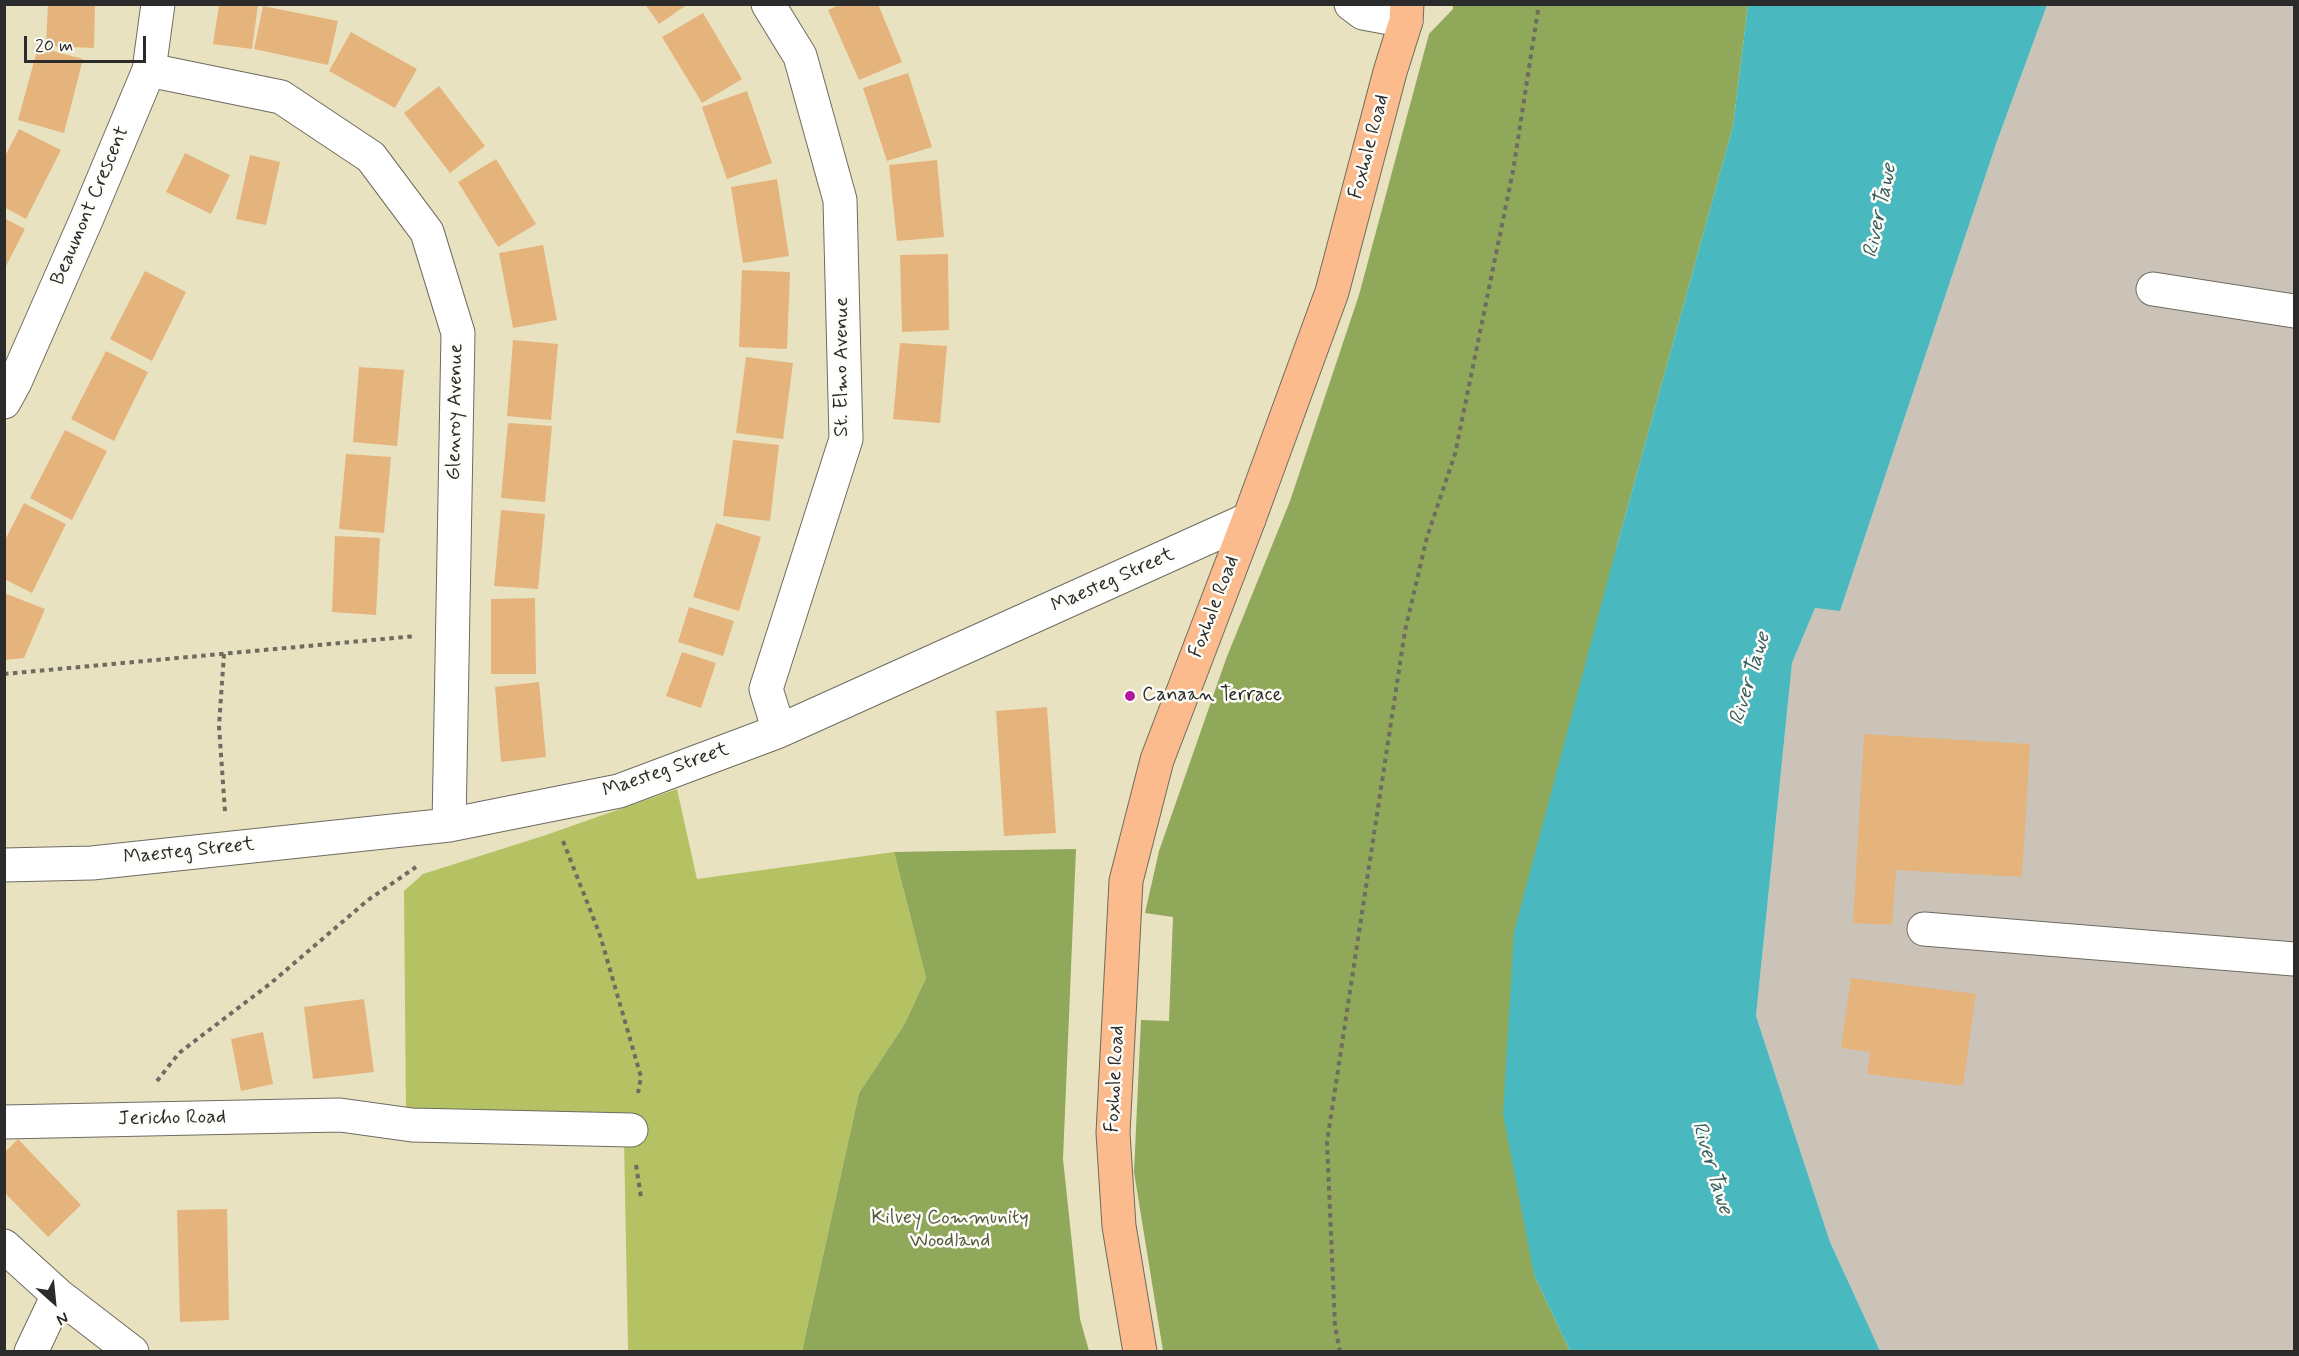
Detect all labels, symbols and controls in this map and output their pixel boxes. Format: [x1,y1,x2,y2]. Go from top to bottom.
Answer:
scale bar [27,24,148,62]
text: 20 m [35,34,73,58]
street label: Foxhole Road [1345,92,1395,202]
street label: Beaumont Crescent [47,123,135,289]
water label: River Tawe [1859,162,1903,260]
street label: St. Elmo Avenue [831,297,855,437]
street label: Glenroy Avenue [443,343,469,481]
street label: Maesteg Street [1048,543,1178,619]
street label: Foxhole Road [1185,553,1245,661]
water label: River Tawe [1725,630,1777,728]
place label: Canaan Terrace [1142,684,1282,708]
marker: Canaan Terrace [1123,689,1137,703]
street label: Maesteg Street [600,738,732,804]
street label: Maesteg Street [122,833,256,871]
street label: Foxhole Road [1101,1025,1131,1133]
street label: Jericho Road [118,1106,226,1132]
water label: River Tawe [1685,1119,1737,1217]
park label: Kilvey Community Woodland [871,1207,1029,1254]
north arrow [24,1272,84,1332]
text: N [53,1307,72,1330]

